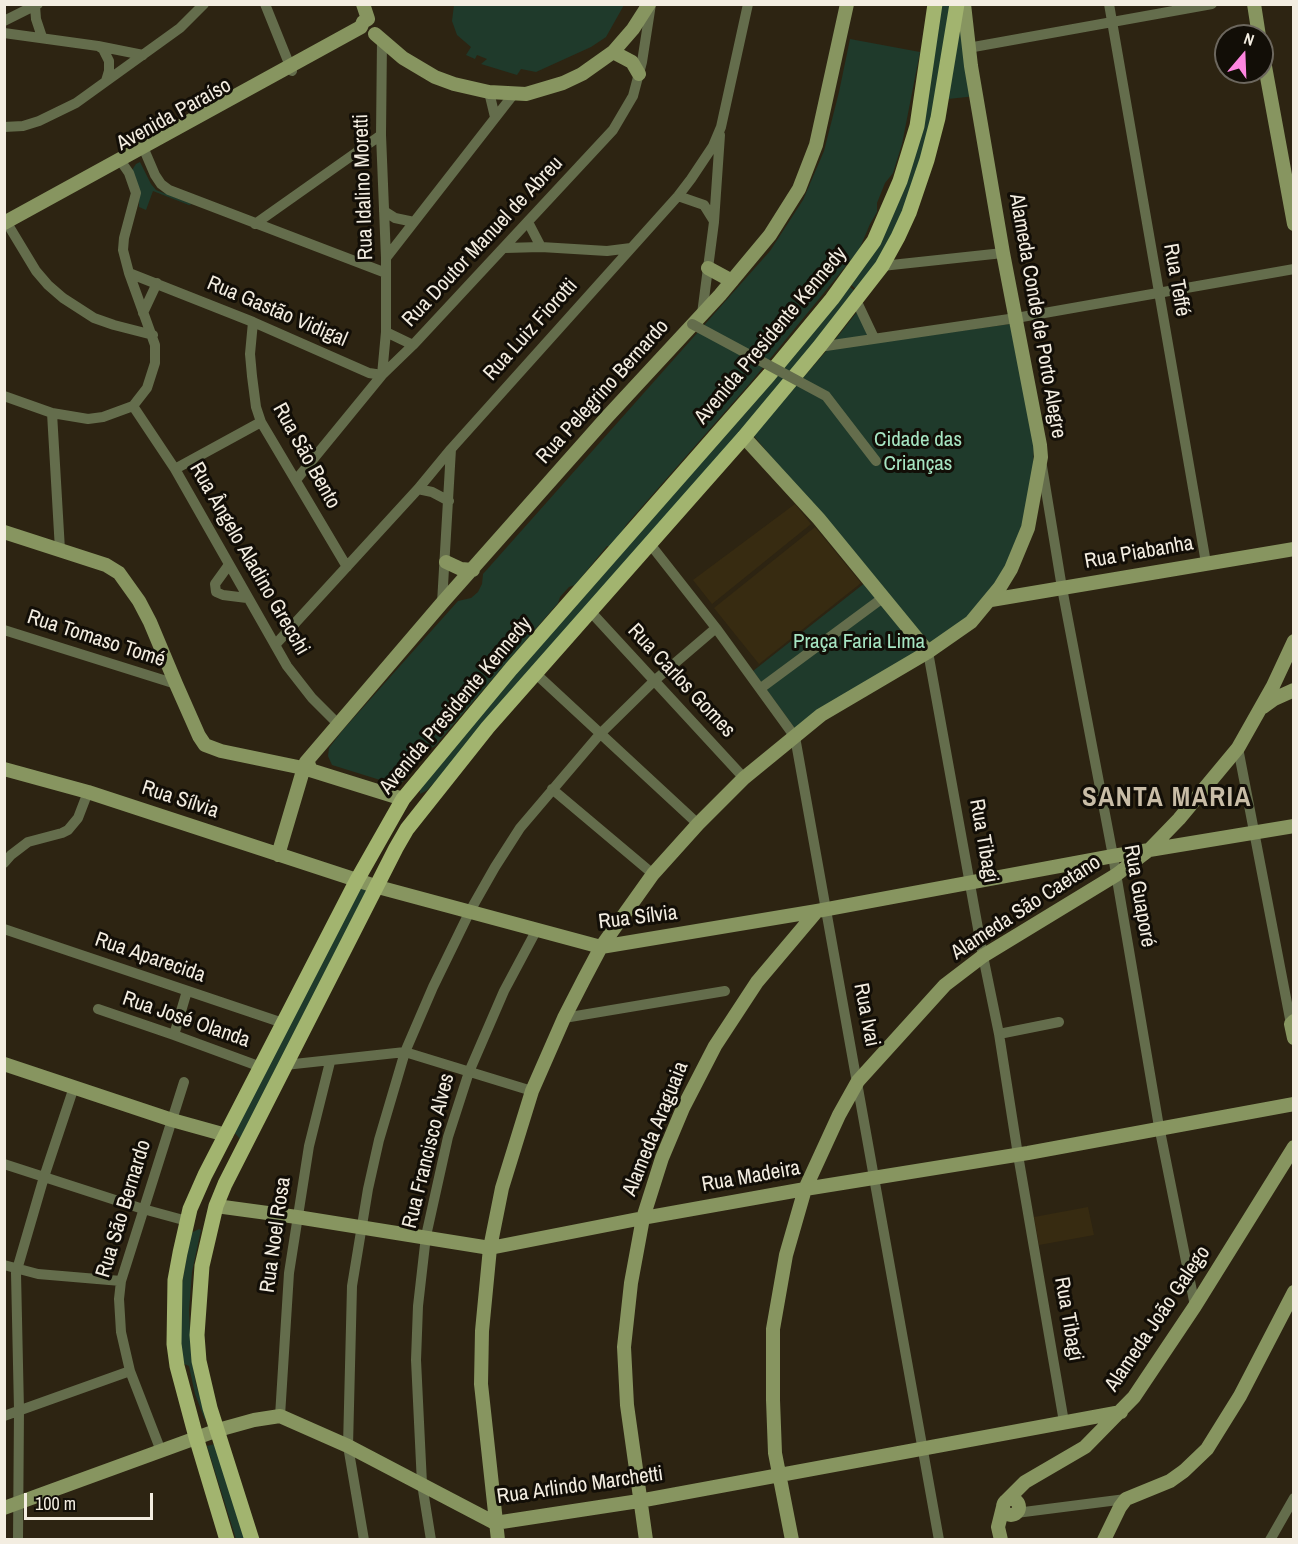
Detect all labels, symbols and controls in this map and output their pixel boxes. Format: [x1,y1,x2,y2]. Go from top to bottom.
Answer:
north arrow [1214,24,1274,84]
text: N [1241,27,1257,51]
street label: Avenida Paraíso [112,73,236,157]
street label: Rua Idalino Moretti [349,113,379,261]
street label: Rua Doutor Manuel de Abreu [397,152,569,332]
street label: Alameda Conde de Porto Alegre [1003,192,1071,440]
street label: Avenida Presidente Kennedy [689,242,853,430]
street label: Rua Teffé [1157,242,1195,318]
street label: Rua Gastão Vidigal [203,271,351,353]
street label: Rua Luiz Fiorotti [479,274,583,386]
street label: Rua Pelegrino Bernardo [532,315,674,469]
street label: Rua São Bento [267,399,345,513]
park label: Cidade das Crianças [874,427,962,477]
street label: Rua Ângelo Aladino Grecchi [184,458,314,660]
street label: Rua Piabanha [1083,531,1195,575]
street label: Rua Tomaso Tomé [24,605,168,673]
street label: Avenida Presidente Kennedy [374,612,538,800]
street label: Rua Carlos Gomes [622,619,740,743]
park label: Praça Faria Lima [793,629,925,655]
street label: Rua Sílvia [138,776,222,824]
district label: SANTA MARIA [1082,783,1252,815]
street label: Rua Tibagi [963,797,1003,885]
street label: Rua Guaporé [1118,843,1160,949]
street label: Alameda São Caetano [946,850,1106,966]
street label: Rua Sílvia [597,901,679,935]
street label: Rua Aparecida [92,927,208,989]
street label: Rua Ivai [848,981,884,1049]
street label: Rua José Olanda [119,986,253,1054]
street label: Alameda Araguaia [618,1058,694,1200]
street label: Rua Francisco Alves [398,1071,460,1231]
street label: Rua São Bernardo [91,1137,157,1281]
street label: Rua Madeira [700,1156,802,1198]
street label: Rua Noel Rosa [255,1175,297,1295]
street label: Alameda João Galego [1100,1241,1216,1397]
street label: Rua Tibagi [1048,1275,1088,1363]
street label: Rua Arlindo Marchetti [495,1462,665,1510]
scale bar [27,1481,156,1519]
text: 100 m [35,1491,76,1516]

